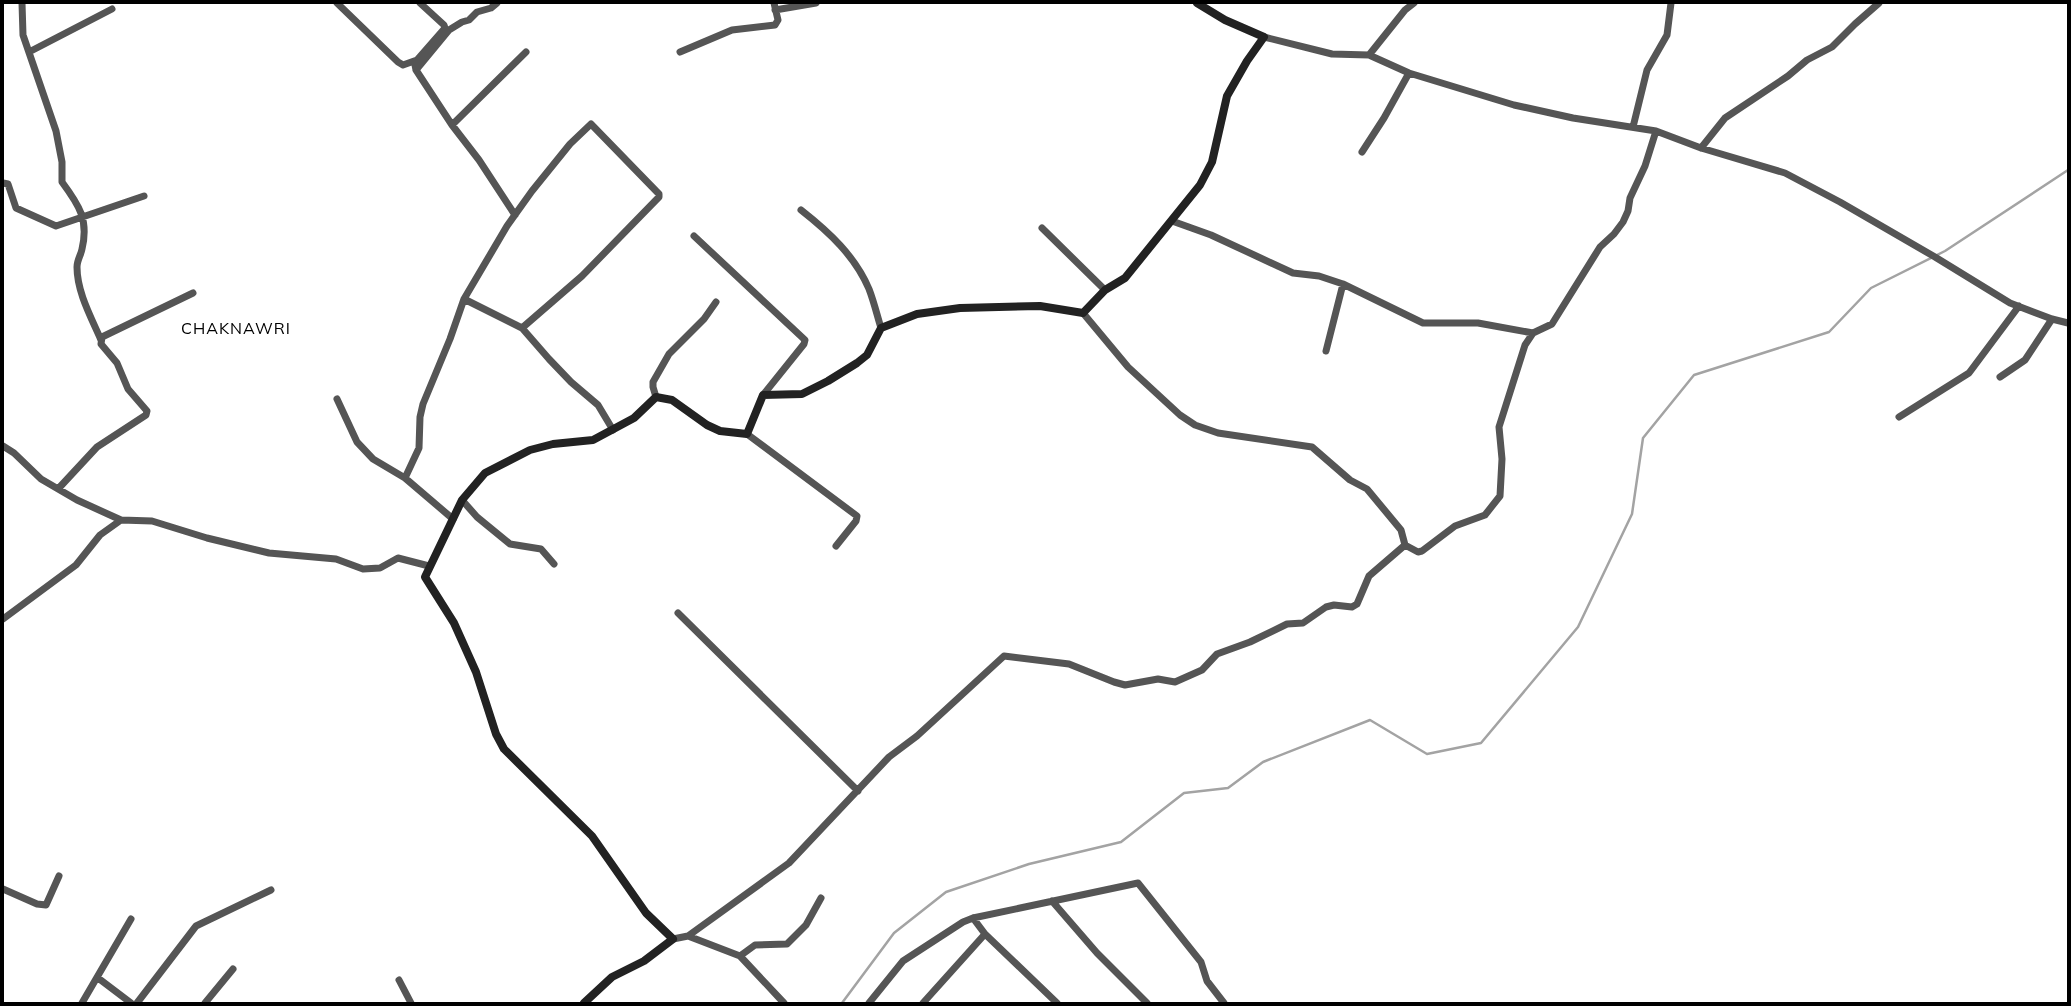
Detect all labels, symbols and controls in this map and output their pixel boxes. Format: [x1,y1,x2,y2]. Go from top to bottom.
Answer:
district label: CHAKNAWRI [181,318,291,338]

